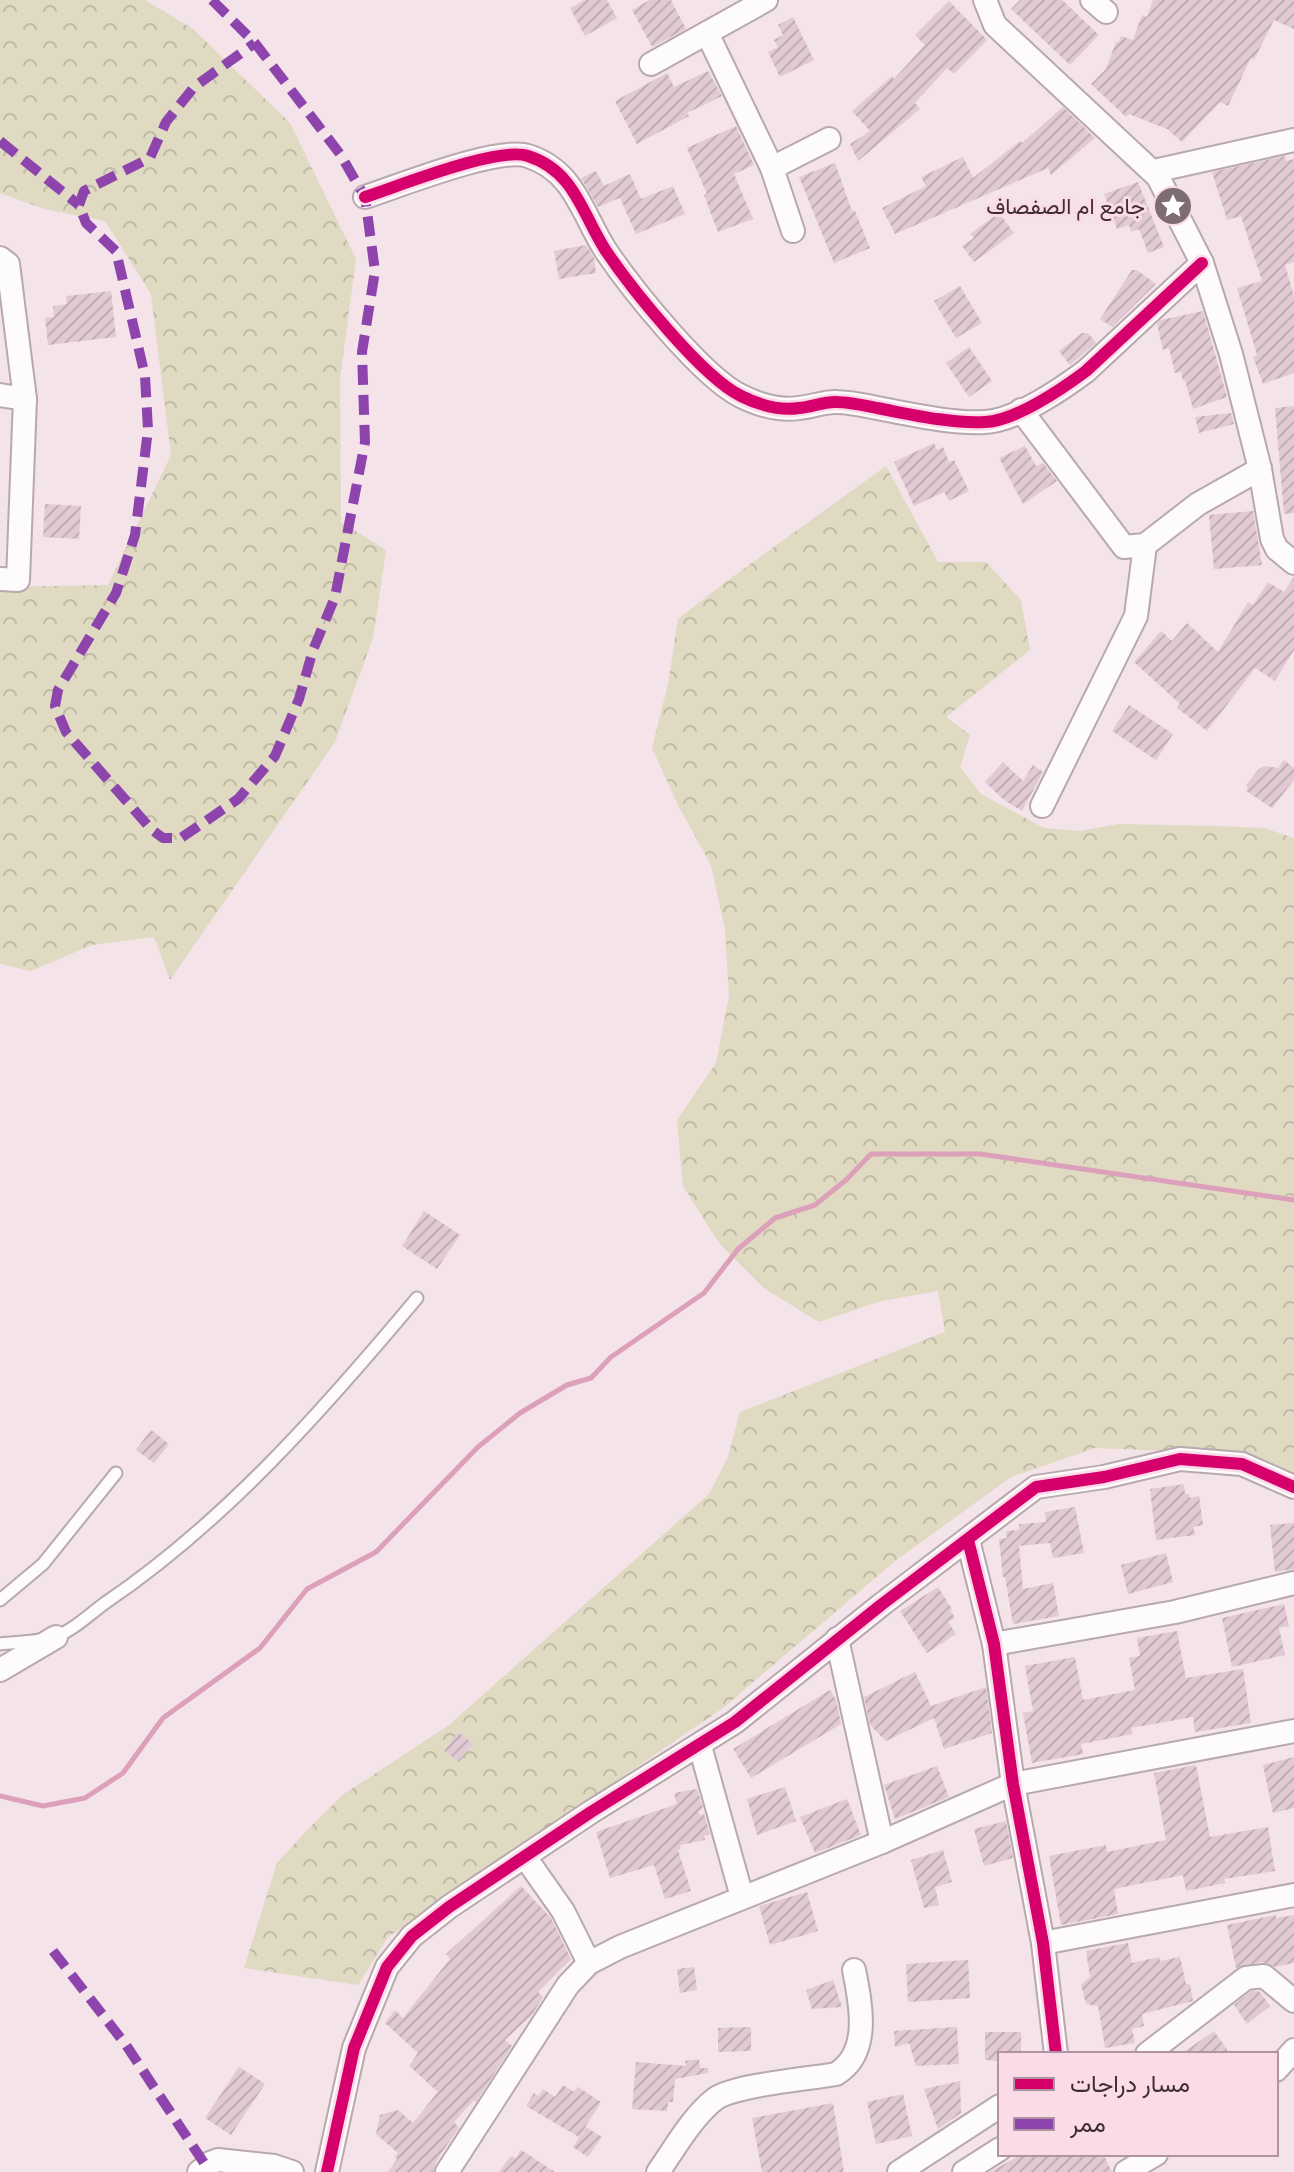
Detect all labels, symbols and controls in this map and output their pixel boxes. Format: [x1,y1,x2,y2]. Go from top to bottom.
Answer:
place icon: جامع ام الصفصاف [1152,185,1194,227]
place label: جامع ام الصفصاف [986,191,1145,221]
legend [998,2052,1278,2156]
text: مسار دراجات [1070,2067,1190,2099]
text: ممر [1069,2107,1106,2139]

